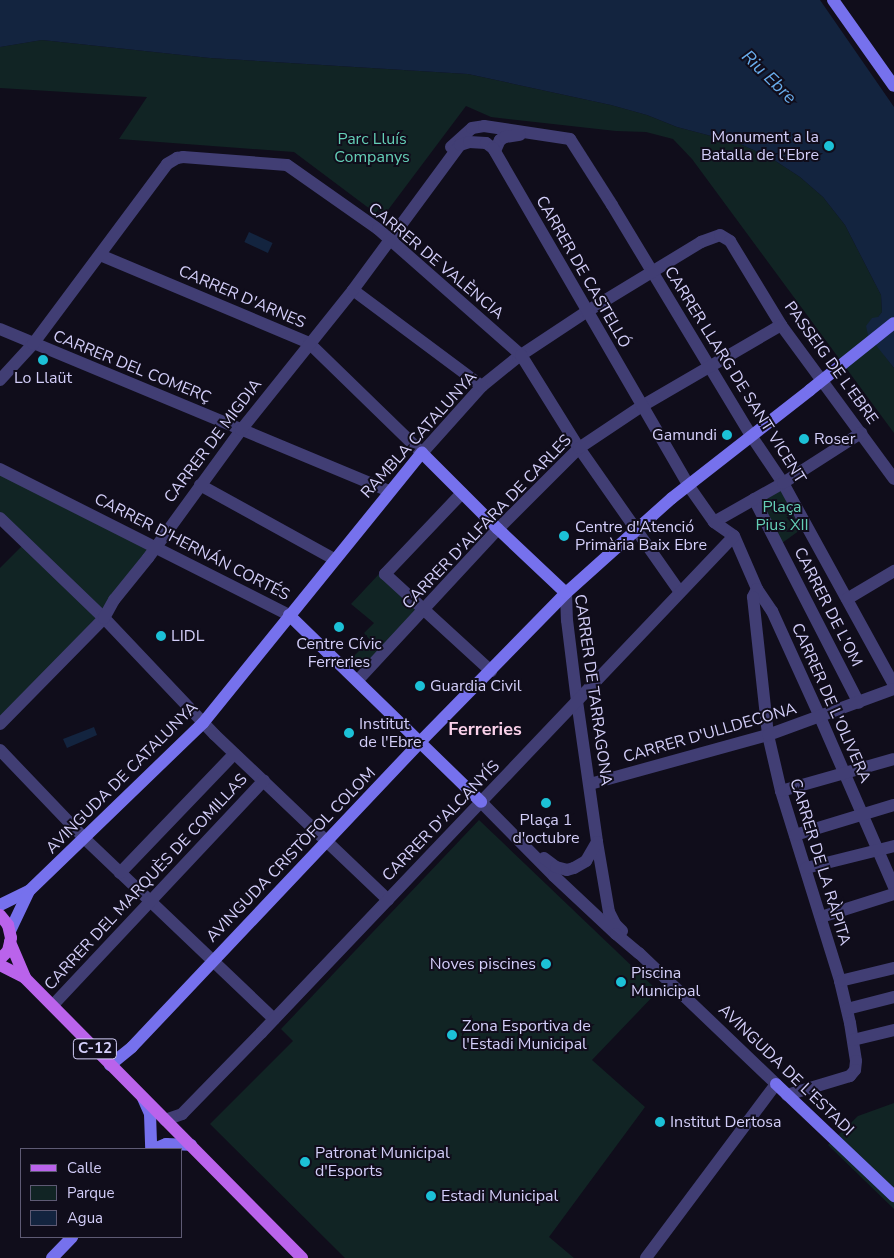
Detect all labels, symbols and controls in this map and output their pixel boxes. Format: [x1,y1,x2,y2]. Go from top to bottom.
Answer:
water label: Riu Ebre [737,46,801,108]
place label: Monument a la Batalla de l’Ebre [701,127,819,165]
park label: Parc Lluís Companys [334,129,410,167]
marker: Monument a la Batalla de l’Ebre [823,140,835,152]
street label: CARRER DE CASTELLÓ [532,192,634,352]
street label: CARRER DE VALÈNCIA [364,199,508,323]
street label: CARRER D'ARNES [176,262,308,332]
street label: CARRER LLARG DE SANT VICENT [660,263,810,487]
street label: PASSEIG DE L'EBRE [780,298,882,428]
street label: CARRER DEL COMERÇ [50,326,214,408]
marker: Lo Llaüt [37,354,49,366]
place label: Lo Llaüt [14,368,72,388]
street label: RAMBLA CATALUNYA [357,368,481,502]
street label: CARRER DE MIGDIA [160,375,266,507]
place label: Gamundi [652,425,717,445]
marker: Gamundi [721,429,733,441]
place label: Roser [814,429,855,449]
street label: CARRER D'ALFARA DE CARLES [398,431,576,613]
marker: Roser [798,433,810,445]
street label: CARRER D'HERNÁN CORTÉS [91,489,293,605]
park label: Plaça Pius XII [755,497,809,535]
place label: Centre d'Atenció Primària Baix Ebre [575,517,707,555]
marker: Centre d'Atenció Primària Baix Ebre [557,529,571,543]
street label: CARRER DE L'OM [790,544,866,670]
street label: CARRER DE TARRAGONA [570,593,616,787]
street label: CARRER DE L'OLIVERA [787,620,875,786]
marker: Centre Cívic Ferreries [333,621,345,633]
place label: LIDL [171,626,204,646]
marker: LIDL [155,630,167,642]
place label: Centre Cívic Ferreries [296,634,382,672]
place label: Guardia Civil [430,676,521,696]
marker: Guardia Civil [414,680,426,692]
street label: AVINGUDA DE CATALUNYA [42,698,202,858]
street label: CARRER D'ULLDECONA [621,699,799,767]
place label: Institut de l'Ebre [359,714,421,752]
district label: Ferreries [448,718,522,740]
marker: Institut de l'Ebre [343,727,355,739]
street label: CARRER D'ALCANYÍS [378,757,504,885]
street label: AVINGUDA CRISTÒFOL COLOM [202,764,380,946]
street label: CARRER DEL MARQUÈS DE COMILLAS [40,770,252,994]
street label: CARRER DE LA RÀPITA [785,776,855,948]
marker: Plaça 1 d'octubre [540,797,552,809]
place label: Plaça 1 d'octubre [512,810,580,848]
place label: Noves piscines [430,954,536,974]
marker: Noves piscines [540,958,552,970]
place label: Piscina Municipal [631,963,700,1001]
marker: Piscina Municipal [615,976,627,988]
street label: AVINGUDA DE L'ESTADI [714,1000,858,1140]
place label: Zona Esportiva de l'Estadi Municipal [462,1016,591,1054]
marker: Zona Esportiva de l'Estadi Municipal [446,1029,458,1041]
road number: C-12 [72,1036,118,1062]
place label: Institut Dertosa [670,1112,782,1132]
marker: Institut Dertosa [654,1116,666,1128]
place label: Patronat Municipal d'Esports [315,1143,450,1181]
legend [20,1148,182,1238]
marker: Patronat Municipal d'Esports [299,1156,311,1168]
text: Calle [67,1158,102,1178]
text: Parque [67,1183,115,1203]
place label: Estadi Municipal [441,1186,558,1206]
marker: Estadi Municipal [425,1190,437,1202]
text: Agua [67,1208,103,1228]

